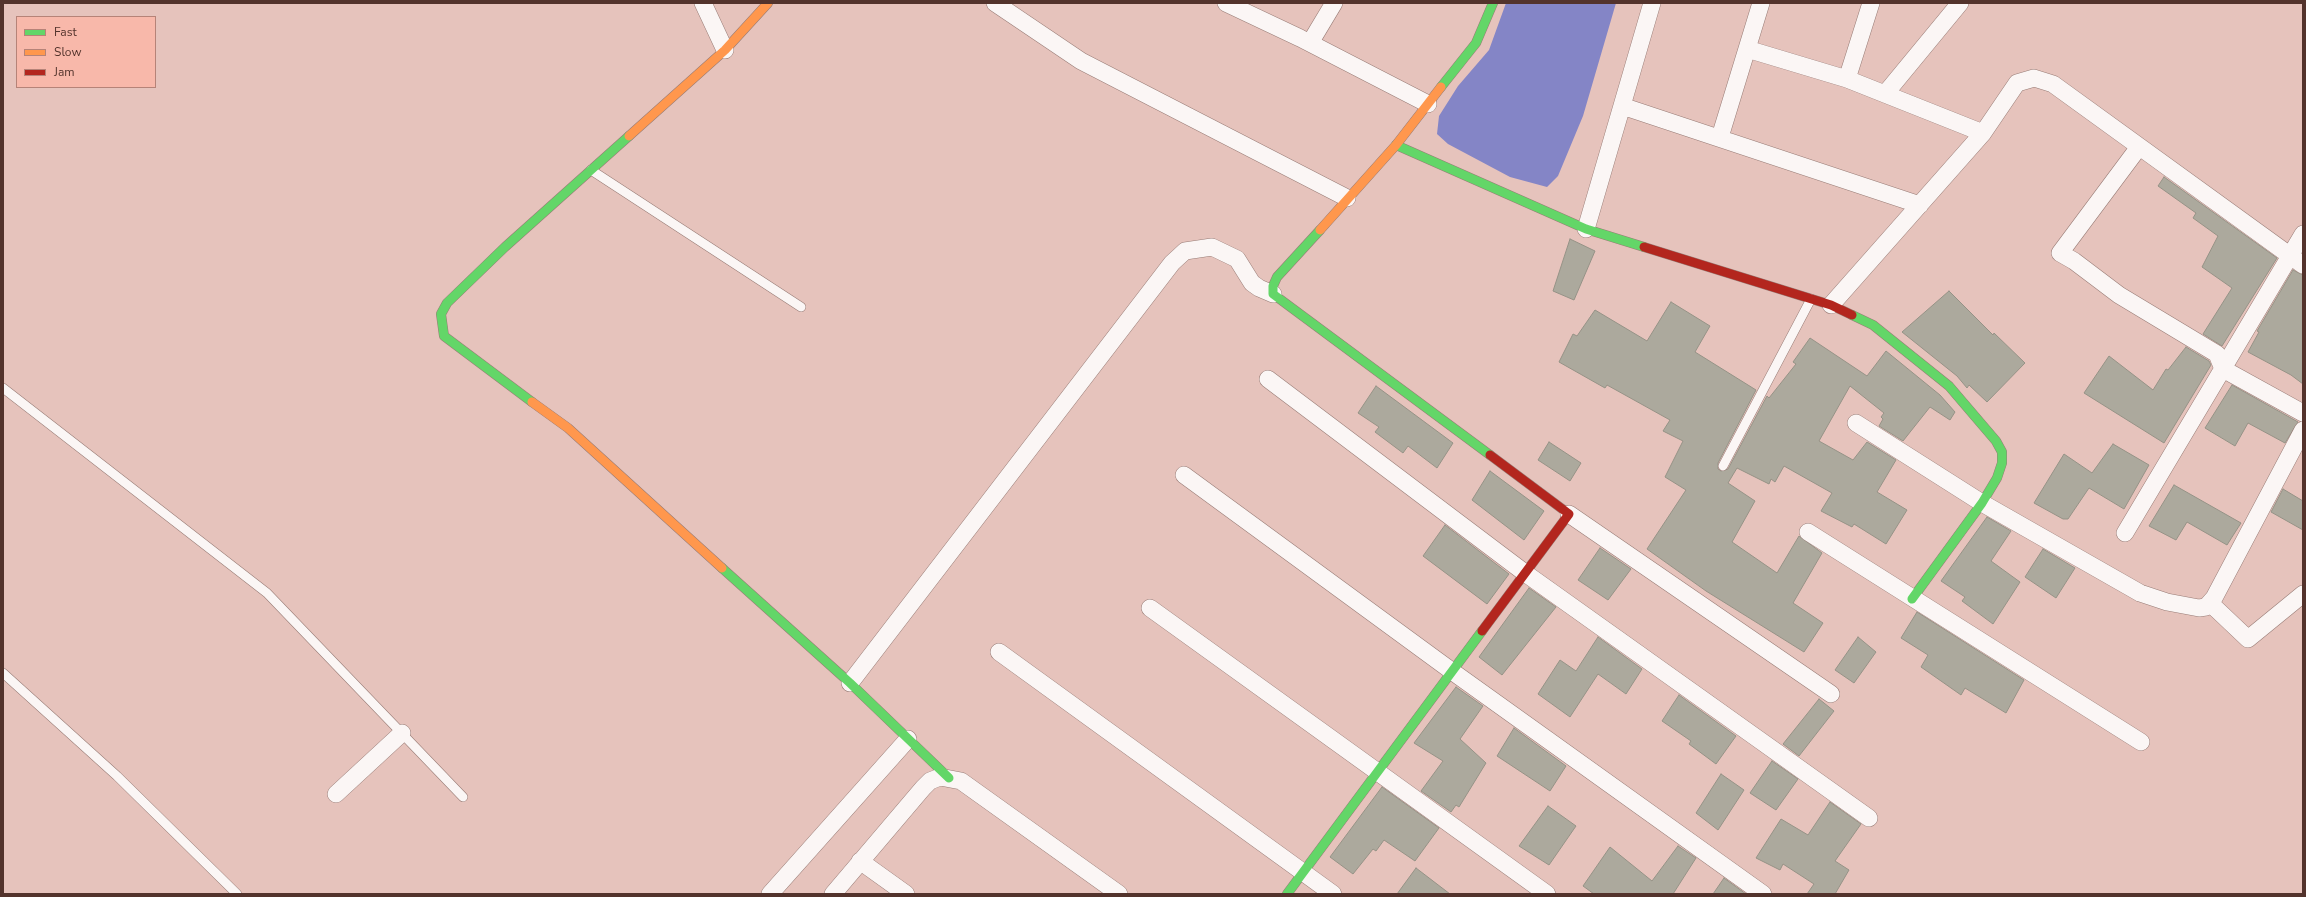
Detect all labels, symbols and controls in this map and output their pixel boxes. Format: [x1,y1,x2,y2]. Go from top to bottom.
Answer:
legend [16,16,156,88]
text: Fast [54,24,77,40]
text: Slow [54,44,82,60]
text: Jam [54,64,75,80]

